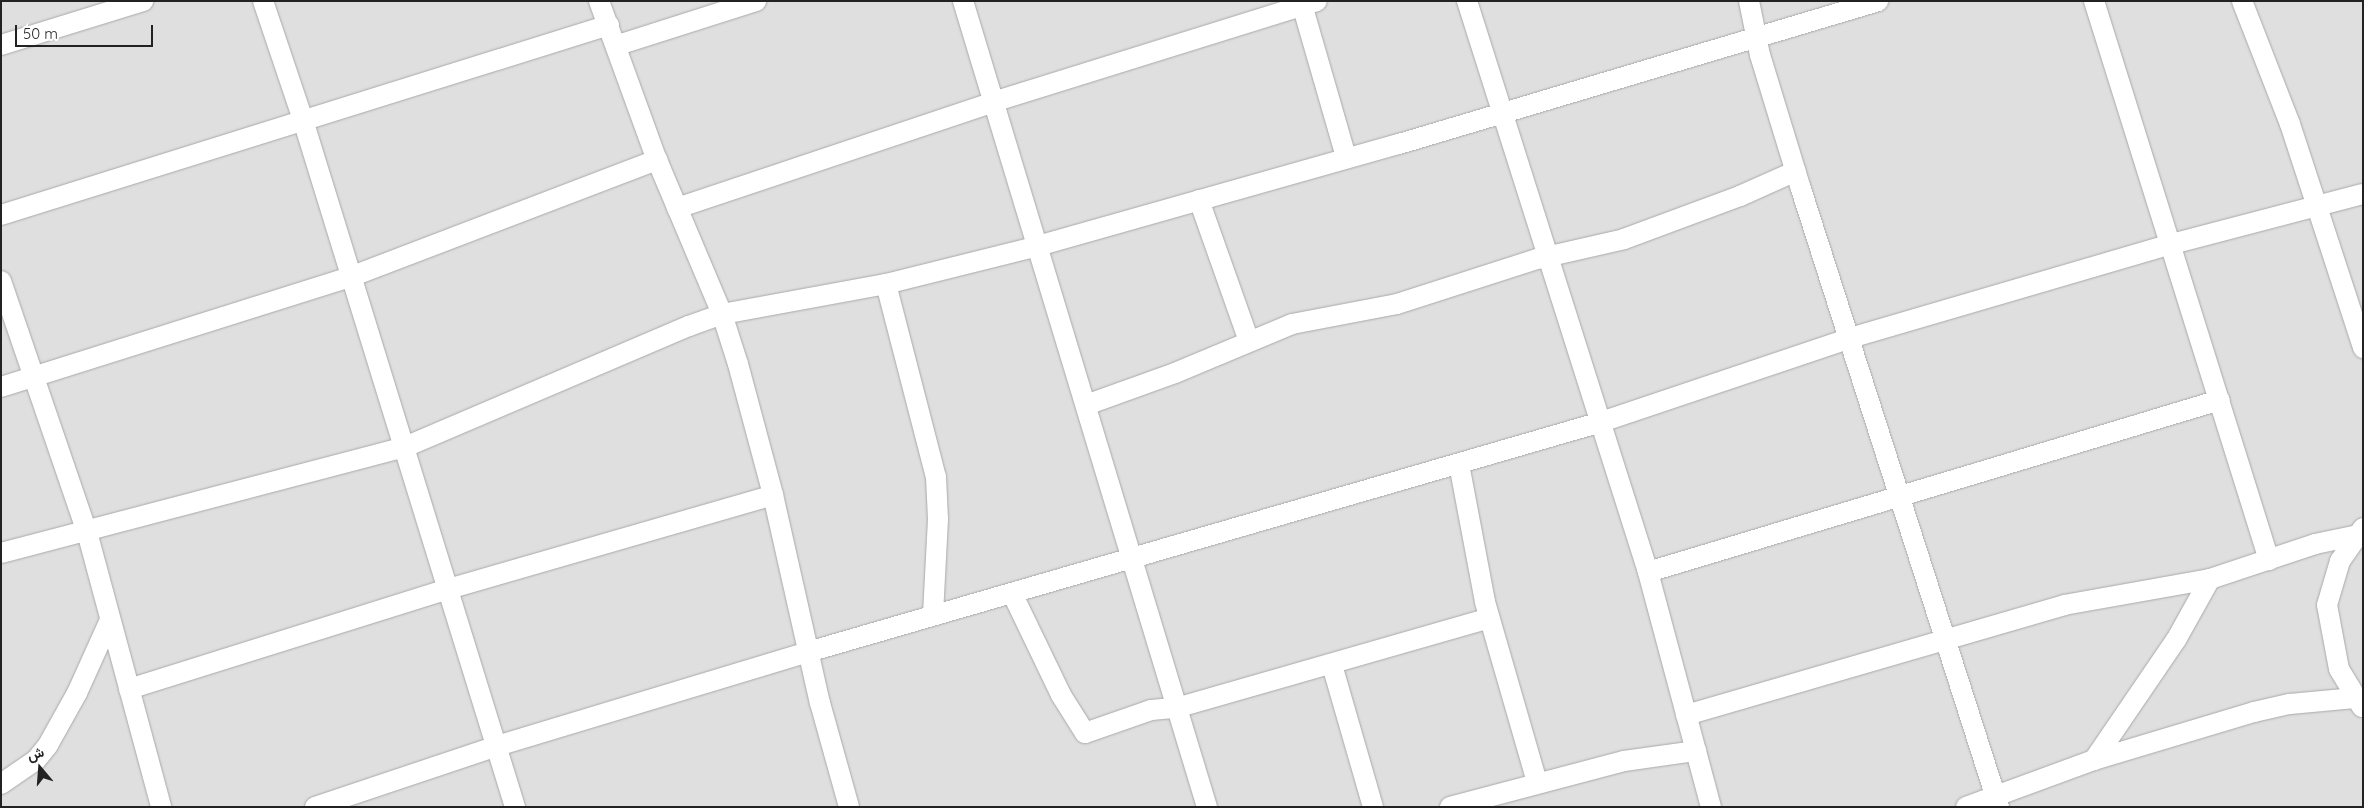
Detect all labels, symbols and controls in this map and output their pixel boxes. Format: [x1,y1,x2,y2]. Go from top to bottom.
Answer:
scale bar [18,15,155,47]
text: 50 m [23,24,58,43]
north arrow [15,743,65,793]
text: ش [25,743,46,765]

